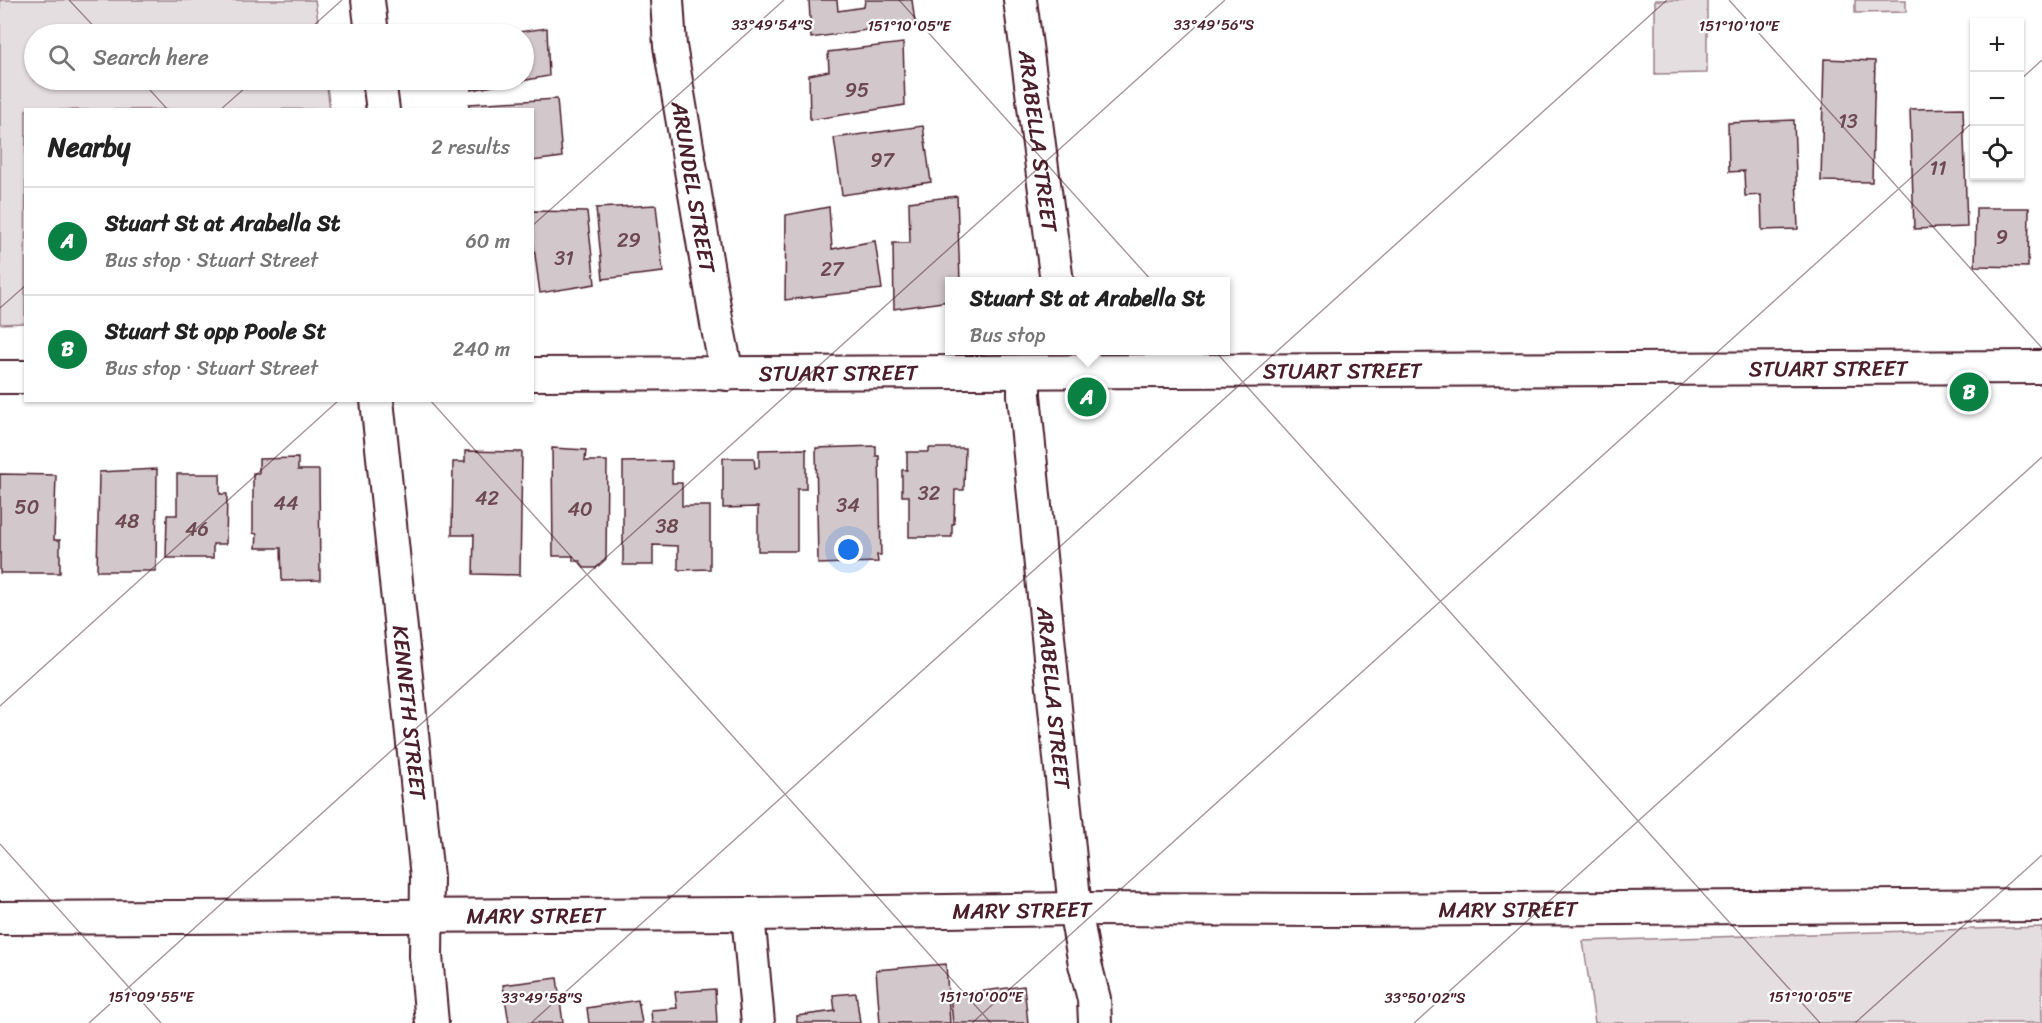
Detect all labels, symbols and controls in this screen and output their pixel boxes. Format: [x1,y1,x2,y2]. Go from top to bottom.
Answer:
text: 33°49'54"S [731,12,813,38]
text: 33°49'56"S [1174,12,1255,38]
text: 151°10'05"E [867,13,952,39]
text: 151°10'10"E [1699,13,1781,39]
map controls [1970,18,2024,180]
button: + [1970,18,2024,72]
search box [24,24,534,90]
text: Search here [93,38,209,77]
icon: search [45,41,78,74]
street label: ARABELLA STREET [1007,47,1069,236]
button: − [1970,72,2024,126]
house number: 95 [845,73,869,108]
street label: ARUNDEL STREET [660,97,727,277]
house number: 13 [1838,104,1858,139]
text: Nearby [48,124,130,170]
button: locate [1970,126,2024,180]
text: 2 results [431,130,510,165]
house number: 97 [870,143,895,178]
house number: 11 [1929,151,1947,186]
text: Stuart St at Arabella St [105,204,340,243]
house number: 9 [1996,220,2008,255]
house number: 29 [617,223,641,258]
text: A [61,224,74,259]
text: 60 m [465,224,510,259]
house number: 31 [554,241,574,276]
text: Bus stop · Stuart Street [105,243,318,278]
house number: 27 [821,252,845,287]
popup [945,277,1230,355]
text: Stuart St at Arabella St [970,279,1205,318]
text: Stuart St opp Poole St [105,312,326,351]
text: Bus stop [970,318,1046,353]
text: B [61,332,74,367]
text: 240 m [453,332,510,367]
street label: STUART STREET [1749,349,1909,388]
text: Bus stop · Stuart Street [105,351,318,386]
street label: STUART STREET [1263,351,1423,391]
street label: STUART STREET [759,353,919,393]
pin: B [1950,370,1988,414]
pin: A [1068,374,1106,420]
house number: 32 [918,476,941,511]
house number: 42 [475,481,499,516]
house number: 44 [274,486,299,521]
house number: 34 [836,488,860,523]
house number: 50 [15,490,39,525]
house number: 40 [567,492,593,527]
house number: 48 [115,504,139,539]
house number: 38 [655,509,679,544]
house number: 46 [185,512,209,547]
your location [834,535,863,564]
street label: ARABELLA STREET [1025,603,1082,792]
street label: KENNETH STREET [381,623,438,802]
street label: MARY STREET [1438,889,1579,929]
street label: MARY STREET [952,890,1093,931]
street label: MARY STREET [466,896,607,936]
text: 151°09'55"E [108,984,195,1010]
text: 151°10'00"E [939,984,1024,1010]
text: 151°10'05"E [1768,984,1853,1010]
text: 33°49'58"S [502,985,583,1011]
text: 33°50'02"S [1385,985,1466,1011]

